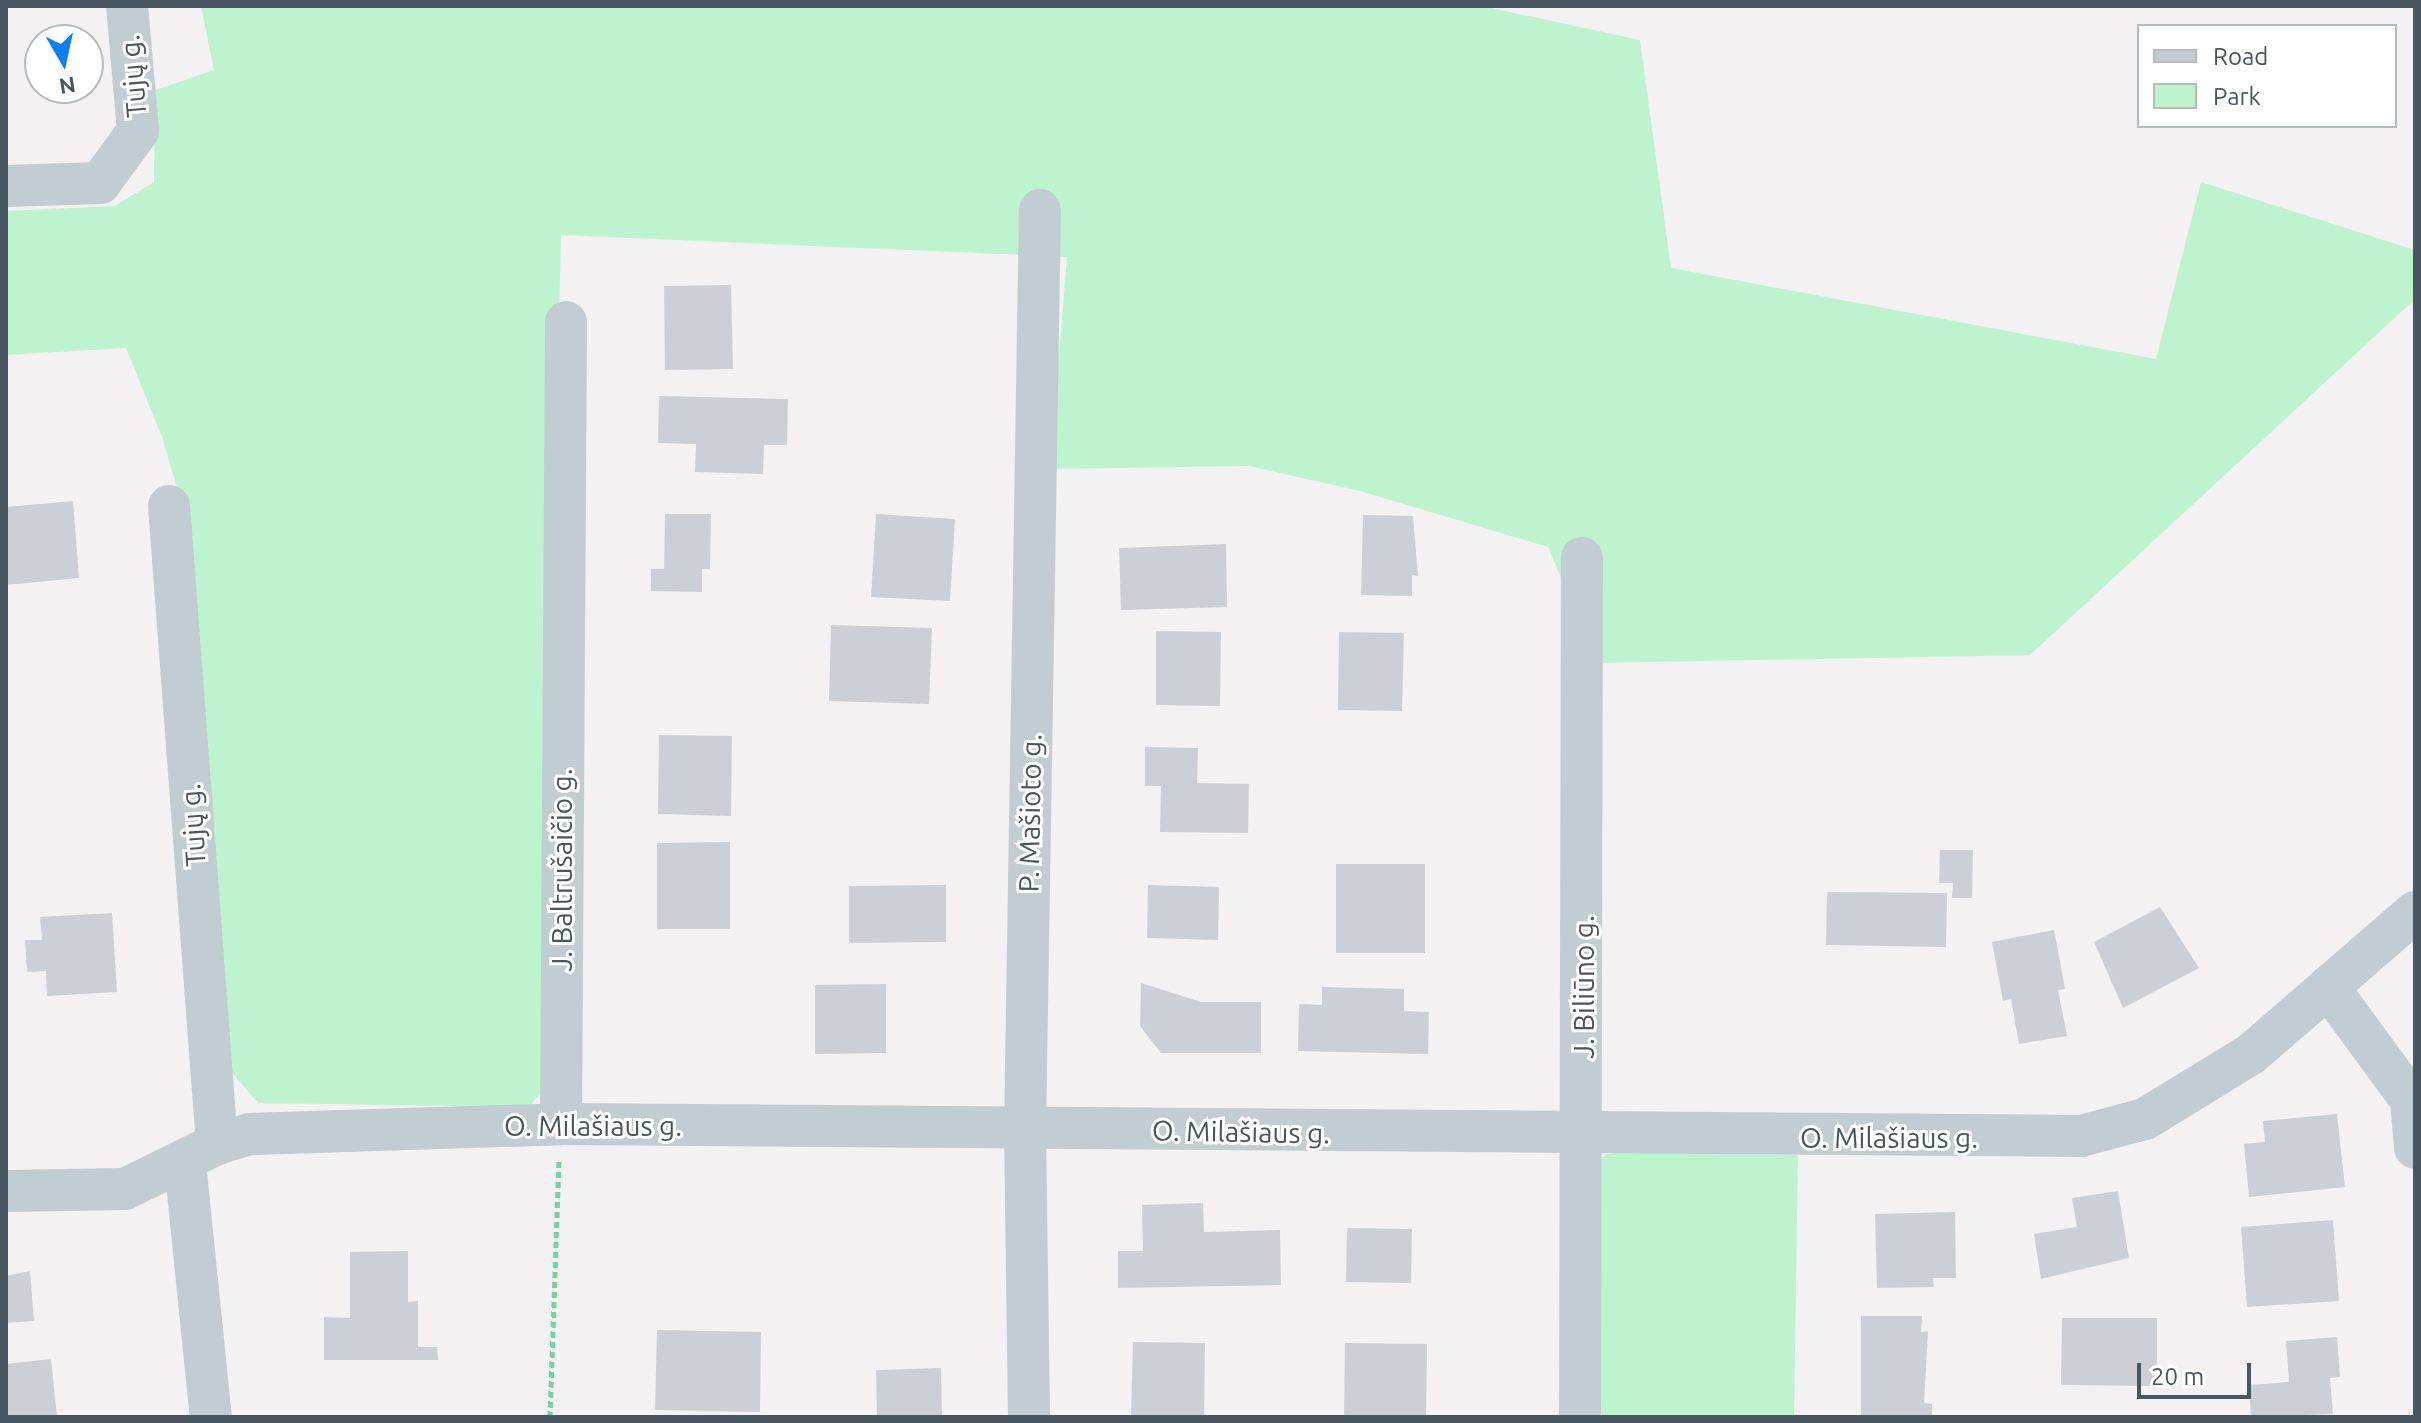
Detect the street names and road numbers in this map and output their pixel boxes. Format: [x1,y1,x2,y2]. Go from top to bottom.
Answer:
street label: Tujų g. [113,33,153,119]
street label: P. Mašioto g. [1012,733,1048,893]
street label: J. Baltrušaičio g. [545,768,579,972]
street label: Tujų g. [173,782,213,868]
street label: J. Biliūno g. [1567,915,1601,1059]
street label: O. Milašiaus g. [504,1109,682,1143]
street label: O. Milašiaus g. [1152,1114,1330,1150]
street label: O. Milašiaus g. [1800,1121,1978,1155]

